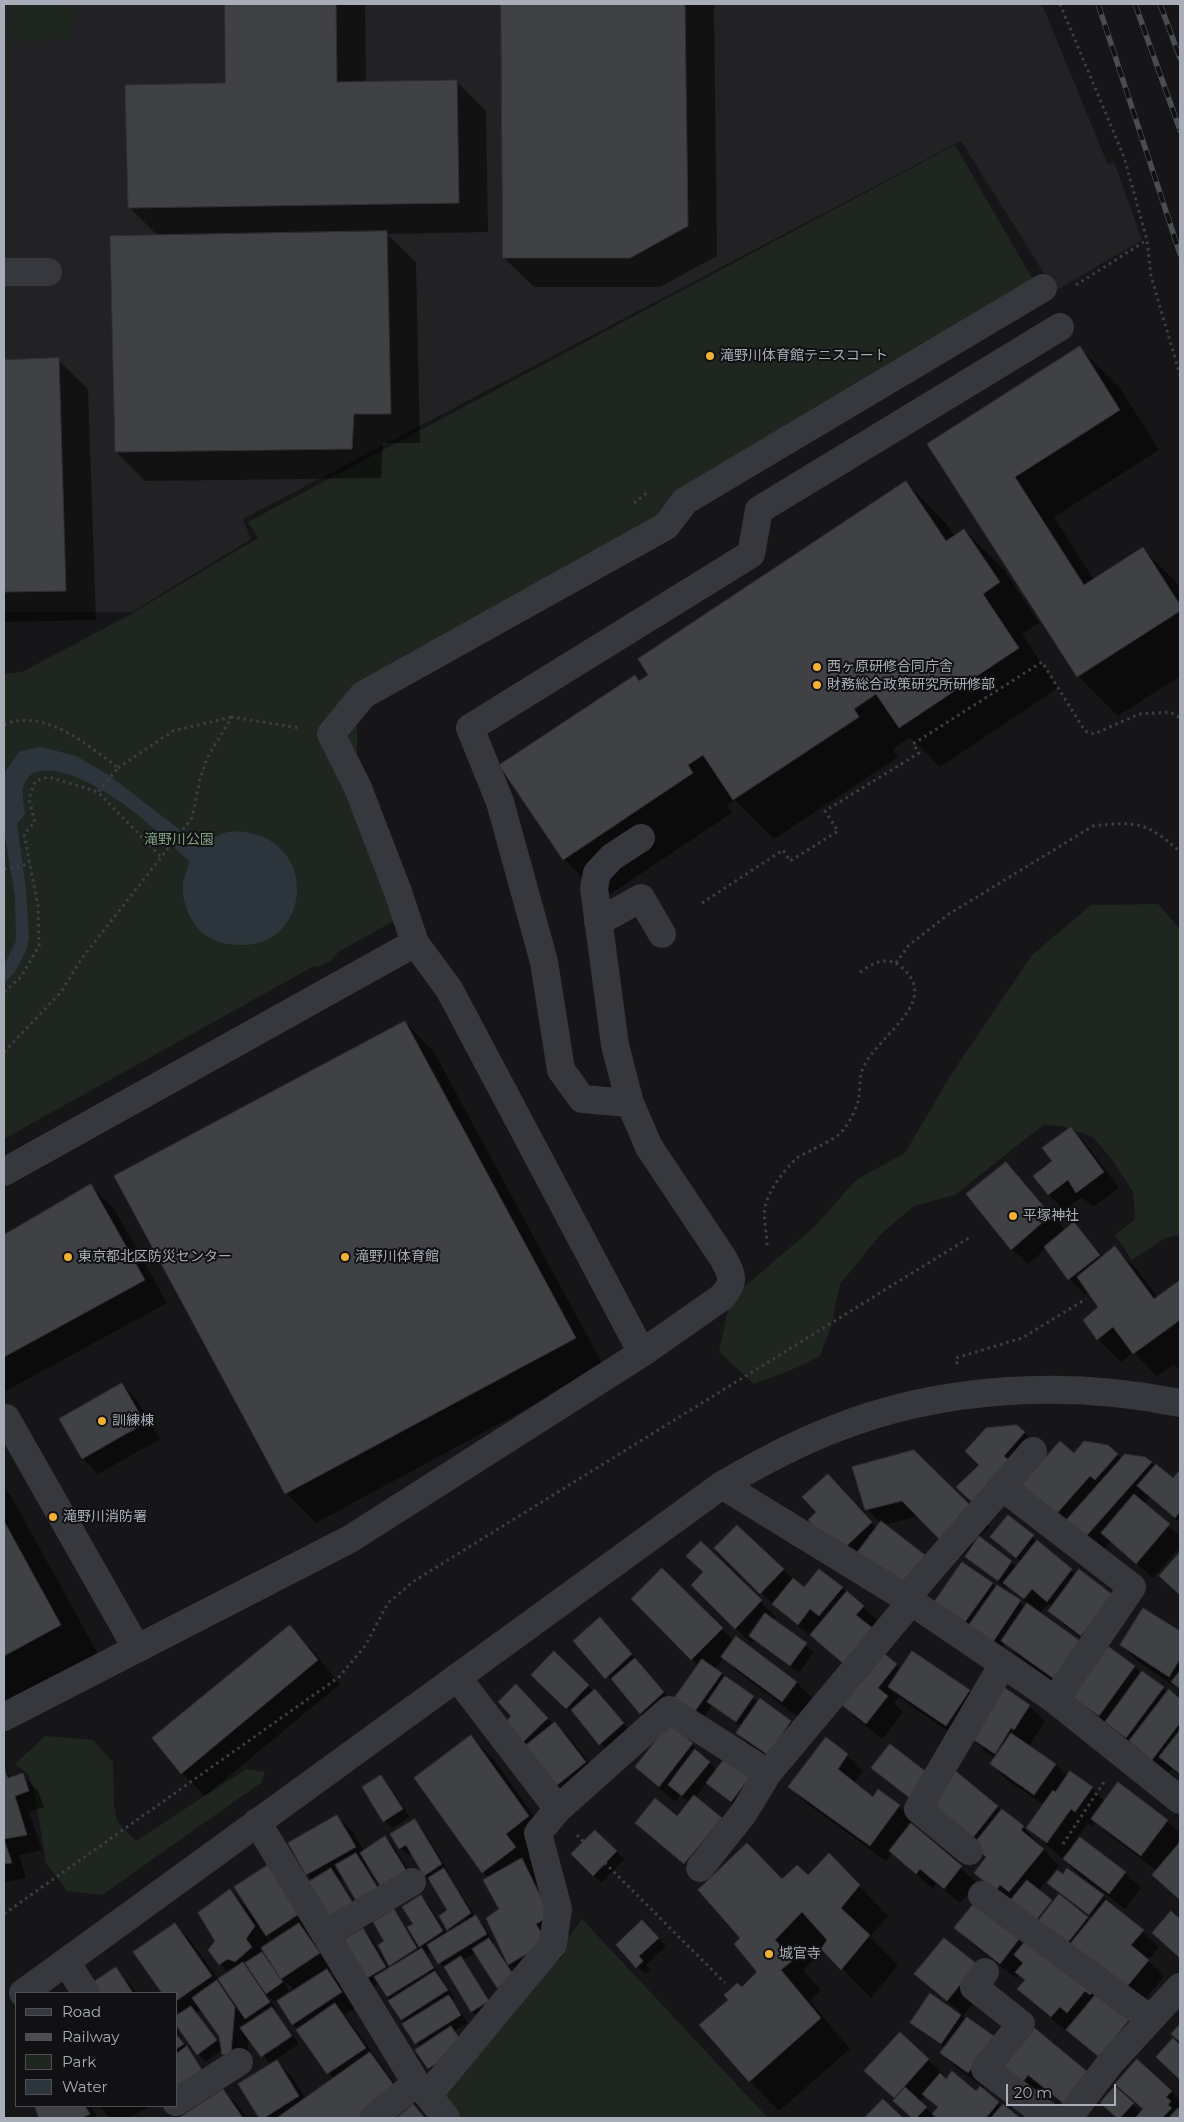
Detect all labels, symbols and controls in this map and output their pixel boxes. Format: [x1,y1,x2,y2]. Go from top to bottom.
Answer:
place label: 滝野川体育館テニスコート [720,348,888,364]
marker: 滝野川体育館テニスコート [704,350,716,362]
place label: 西ヶ原研修合同庁舎 [827,659,953,675]
marker: 西ヶ原研修合同庁舎 [811,661,823,673]
place label: 財務総合政策研究所研修部 [827,677,995,693]
marker: 財務総合政策研究所研修部 [811,679,823,691]
park label: 滝野川公園 [144,832,214,848]
place label: 平塚神社 [1023,1208,1079,1224]
marker: 平塚神社 [1007,1210,1019,1222]
place label: 東京都北区防災センター [78,1249,232,1265]
place label: 滝野川体育館 [355,1249,439,1265]
marker: 東京都北区防災センター [62,1251,74,1263]
marker: 滝野川体育館 [339,1251,351,1263]
place label: 訓練棟 [112,1413,154,1429]
marker: 訓練棟 [96,1415,108,1427]
place label: 滝野川消防署 [63,1509,147,1525]
marker: 滝野川消防署 [47,1511,59,1523]
place label: 城官寺 [779,1946,821,1962]
marker: 城官寺 [763,1948,775,1960]
legend [15,1992,178,2107]
text: Road [62,2002,101,2021]
text: Railway [62,2027,119,2046]
text: Park [62,2052,96,2071]
scale bar [1009,2074,1119,2106]
text: Water [62,2077,108,2096]
text: 20 m [1014,2083,1052,2102]

